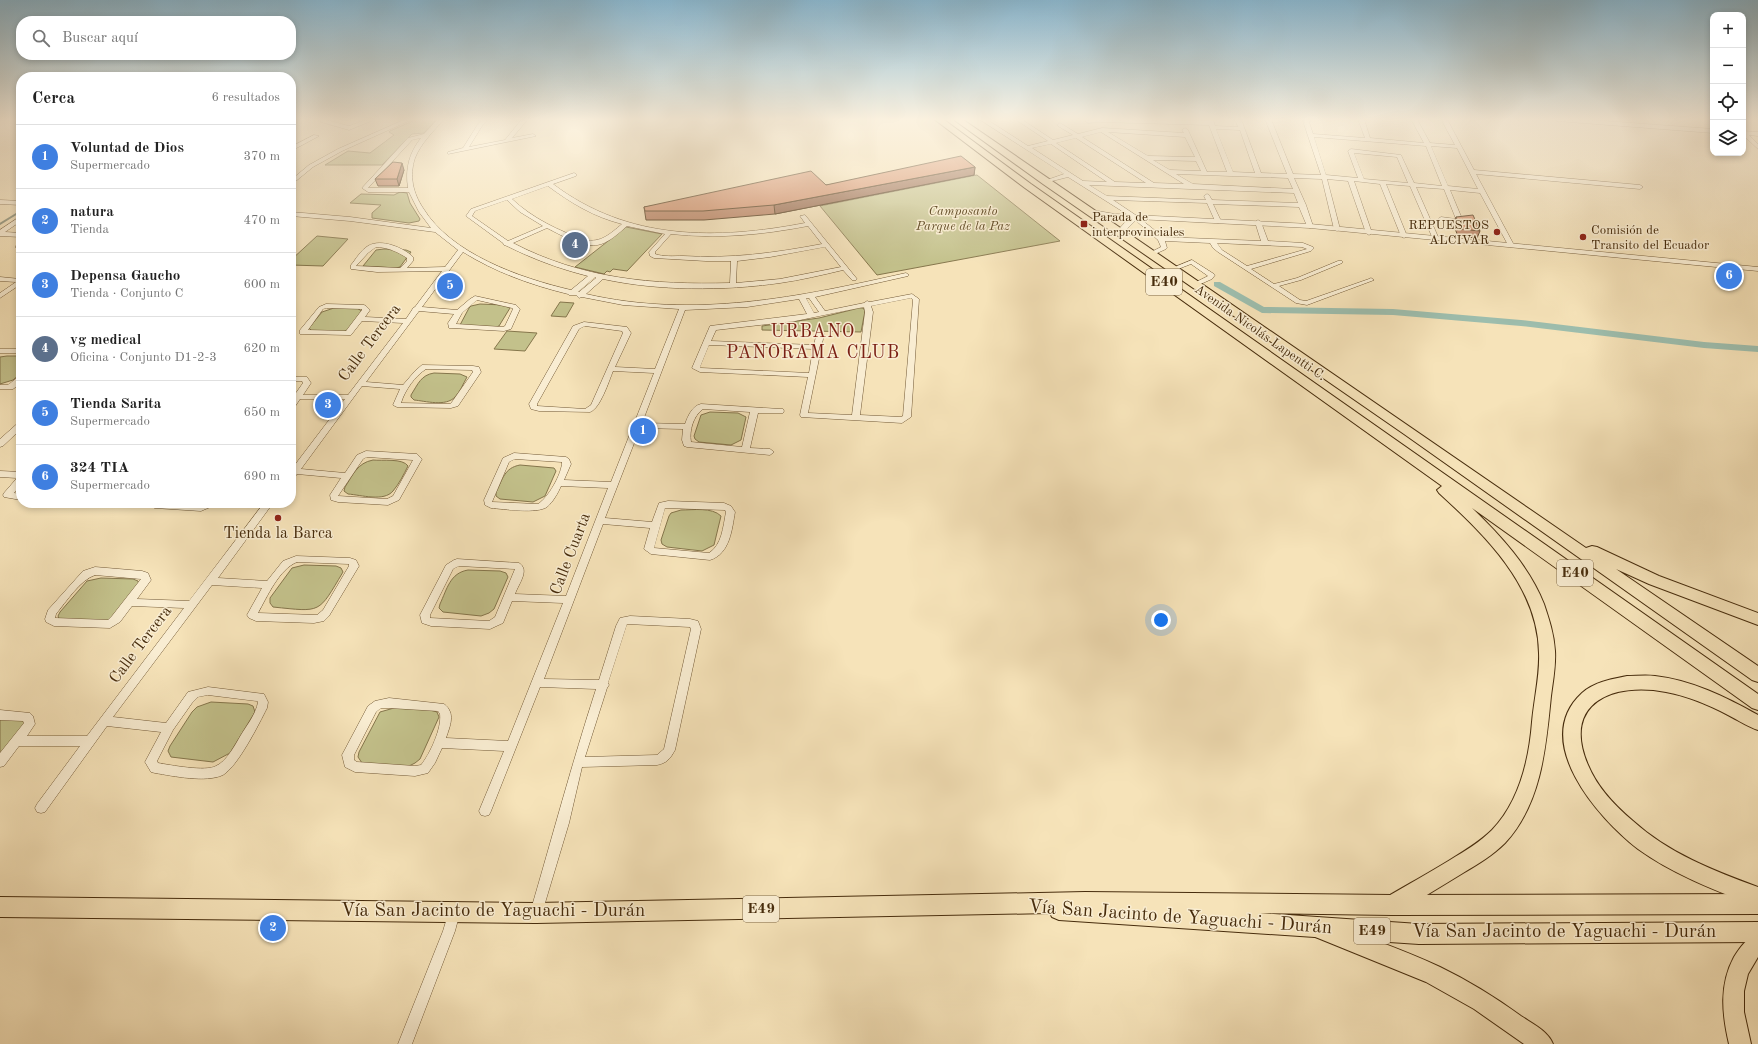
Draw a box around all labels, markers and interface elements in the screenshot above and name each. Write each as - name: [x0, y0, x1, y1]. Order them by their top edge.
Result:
- map controls: [1710, 12, 1746, 156]
- button: +: [1710, 12, 1746, 48]
- search box: [16, 16, 296, 60]
- icon: search: [30, 27, 52, 49]
- text: Buscar aquí: [62, 31, 138, 46]
- button: −: [1710, 48, 1746, 84]
- button: locate: [1710, 84, 1746, 120]
- text: Cerca: [32, 90, 75, 107]
- text: 6 resultados: [212, 91, 280, 104]
- button: layers: [1710, 120, 1746, 156]
- text: Voluntad de Dios: [70, 141, 184, 156]
- text: 1: [41, 150, 49, 163]
- text: 370 m: [243, 150, 280, 163]
- text: Supermercado: [70, 159, 150, 172]
- text: natura: [70, 205, 114, 220]
- park label: Camposanto Parque de la Paz: [915, 205, 1010, 233]
- place label: Parada de interprovinciales: [1092, 211, 1185, 239]
- text: 2: [41, 214, 49, 227]
- text: 470 m: [243, 214, 280, 227]
- marker: Parada de interprovinciales: [1079, 219, 1089, 229]
- place label: REPUESTOS ALCIVAR: [1409, 219, 1489, 247]
- text: Tienda: [70, 223, 109, 236]
- place label: Comisión de Transito del Ecuador: [1591, 224, 1710, 252]
- marker: REPUESTOS ALCIVAR: [1492, 227, 1502, 237]
- pin: 4: [562, 230, 588, 260]
- marker: Comisión de Transito del Ecuador: [1578, 232, 1588, 242]
- pin: 6: [1716, 261, 1742, 291]
- text: Depensa Gaucho: [70, 269, 180, 284]
- road number: E40: [1146, 269, 1182, 295]
- pin: 5: [437, 271, 463, 301]
- text: 3: [41, 278, 49, 291]
- text: 600 m: [243, 278, 280, 291]
- street label: Avenida Nicolás Lapentti C.: [1192, 283, 1328, 383]
- text: Tienda · Conjunto C: [70, 287, 184, 300]
- street label: Calle Tercera: [336, 301, 404, 385]
- district label: URBANO PANORAMA CLUB: [726, 323, 900, 362]
- text: vg medical: [70, 333, 141, 348]
- text: 4: [41, 342, 49, 355]
- text: 620 m: [243, 342, 280, 355]
- text: Oficina · Conjunto D1-2-3: [70, 351, 217, 364]
- pin: 3: [315, 390, 341, 420]
- text: Tienda Sarita: [70, 397, 161, 412]
- text: 5: [41, 406, 49, 419]
- text: 650 m: [243, 406, 280, 419]
- text: Supermercado: [70, 415, 150, 428]
- pin: 1: [630, 416, 656, 446]
- text: 324 TIA: [70, 461, 129, 476]
- text: 6: [41, 470, 49, 483]
- text: 690 m: [243, 470, 280, 483]
- text: Supermercado: [70, 479, 150, 492]
- street label: Calle Cuarta: [548, 511, 594, 597]
- marker: Tienda la Barca: [273, 513, 283, 523]
- place label: Tienda la Barca: [223, 526, 333, 542]
- road number: E40: [1557, 560, 1593, 586]
- street label: Calle Tercera: [107, 603, 175, 687]
- your location: [1151, 610, 1171, 630]
- road number: E49: [743, 896, 779, 922]
- street label: Vía San Jacinto de Yaguachi - Durán: [1027, 898, 1333, 938]
- street label: Vía San Jacinto de Yaguachi - Durán: [341, 902, 645, 921]
- pin: 2: [260, 913, 286, 943]
- road number: E49: [1354, 918, 1390, 944]
- street label: Vía San Jacinto de Yaguachi - Durán: [1412, 923, 1716, 942]

